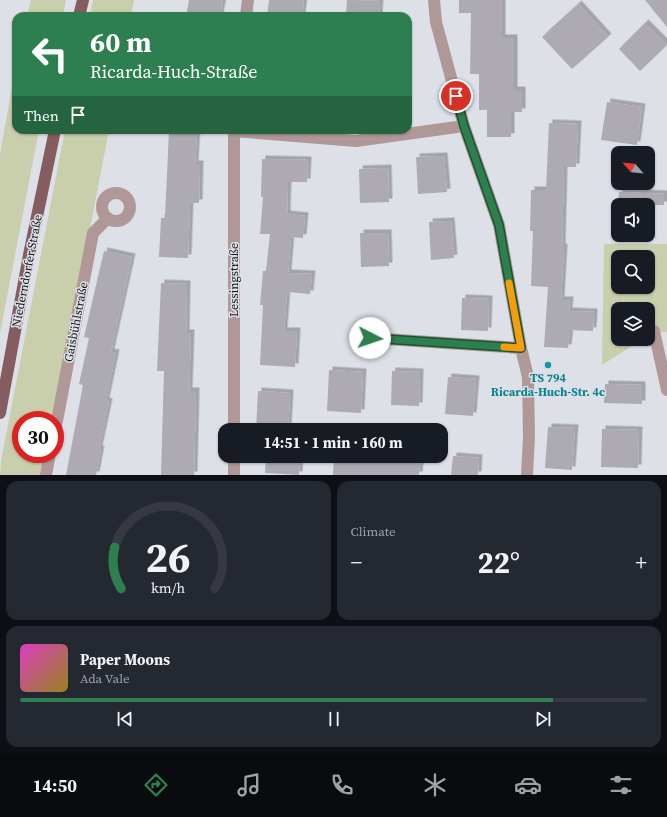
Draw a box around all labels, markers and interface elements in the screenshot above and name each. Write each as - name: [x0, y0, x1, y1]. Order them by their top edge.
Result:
- text: 60 m: [90, 23, 152, 61]
- icon: left: [24, 28, 76, 80]
- text: Ricarda-Huch-Straße: [90, 59, 257, 84]
- pin: [439, 79, 473, 113]
- icon: arrive: [445, 85, 467, 107]
- icon: arrive: [67, 104, 89, 126]
- text: Then: [24, 105, 59, 126]
- north arrow: [611, 146, 655, 190]
- map controls: [611, 146, 655, 346]
- button: sound: [611, 198, 655, 242]
- street label: Niederndorfer Straße: [8, 213, 46, 329]
- street label: Lessingstraße: [226, 243, 242, 317]
- button: search: [611, 250, 655, 294]
- street label: Gaisbühlstraße: [60, 281, 92, 363]
- button: layers: [611, 302, 655, 346]
- position arrow: [349, 317, 391, 359]
- marker: TS 794 Ricarda-Huch-Str. 4c: [543, 360, 553, 370]
- place label: TS 794 Ricarda-Huch-Str. 4c: [491, 370, 605, 400]
- speed limit sign: 30: [12, 411, 64, 463]
- text: 14:51 · 1 min · 160 m: [264, 432, 403, 453]
- text: Climate: [351, 523, 396, 540]
- text: 26: [146, 528, 191, 585]
- text: 22°: [478, 542, 520, 583]
- text: −: [351, 547, 362, 577]
- text: +: [635, 547, 647, 577]
- text: km/h: [151, 577, 186, 597]
- text: Paper Moons: [80, 649, 170, 670]
- text: Ada Vale: [80, 670, 130, 687]
- icon: previous: [114, 708, 136, 730]
- icon: pause: [323, 708, 345, 730]
- icon: next: [532, 708, 554, 730]
- icon: directions: [142, 771, 170, 799]
- icon: music: [235, 771, 263, 799]
- icon: phone: [328, 771, 356, 799]
- icon: climate: [421, 771, 449, 799]
- icon: car: [514, 771, 542, 799]
- icon: filters: [607, 771, 635, 799]
- text: 14:50: [32, 773, 77, 798]

